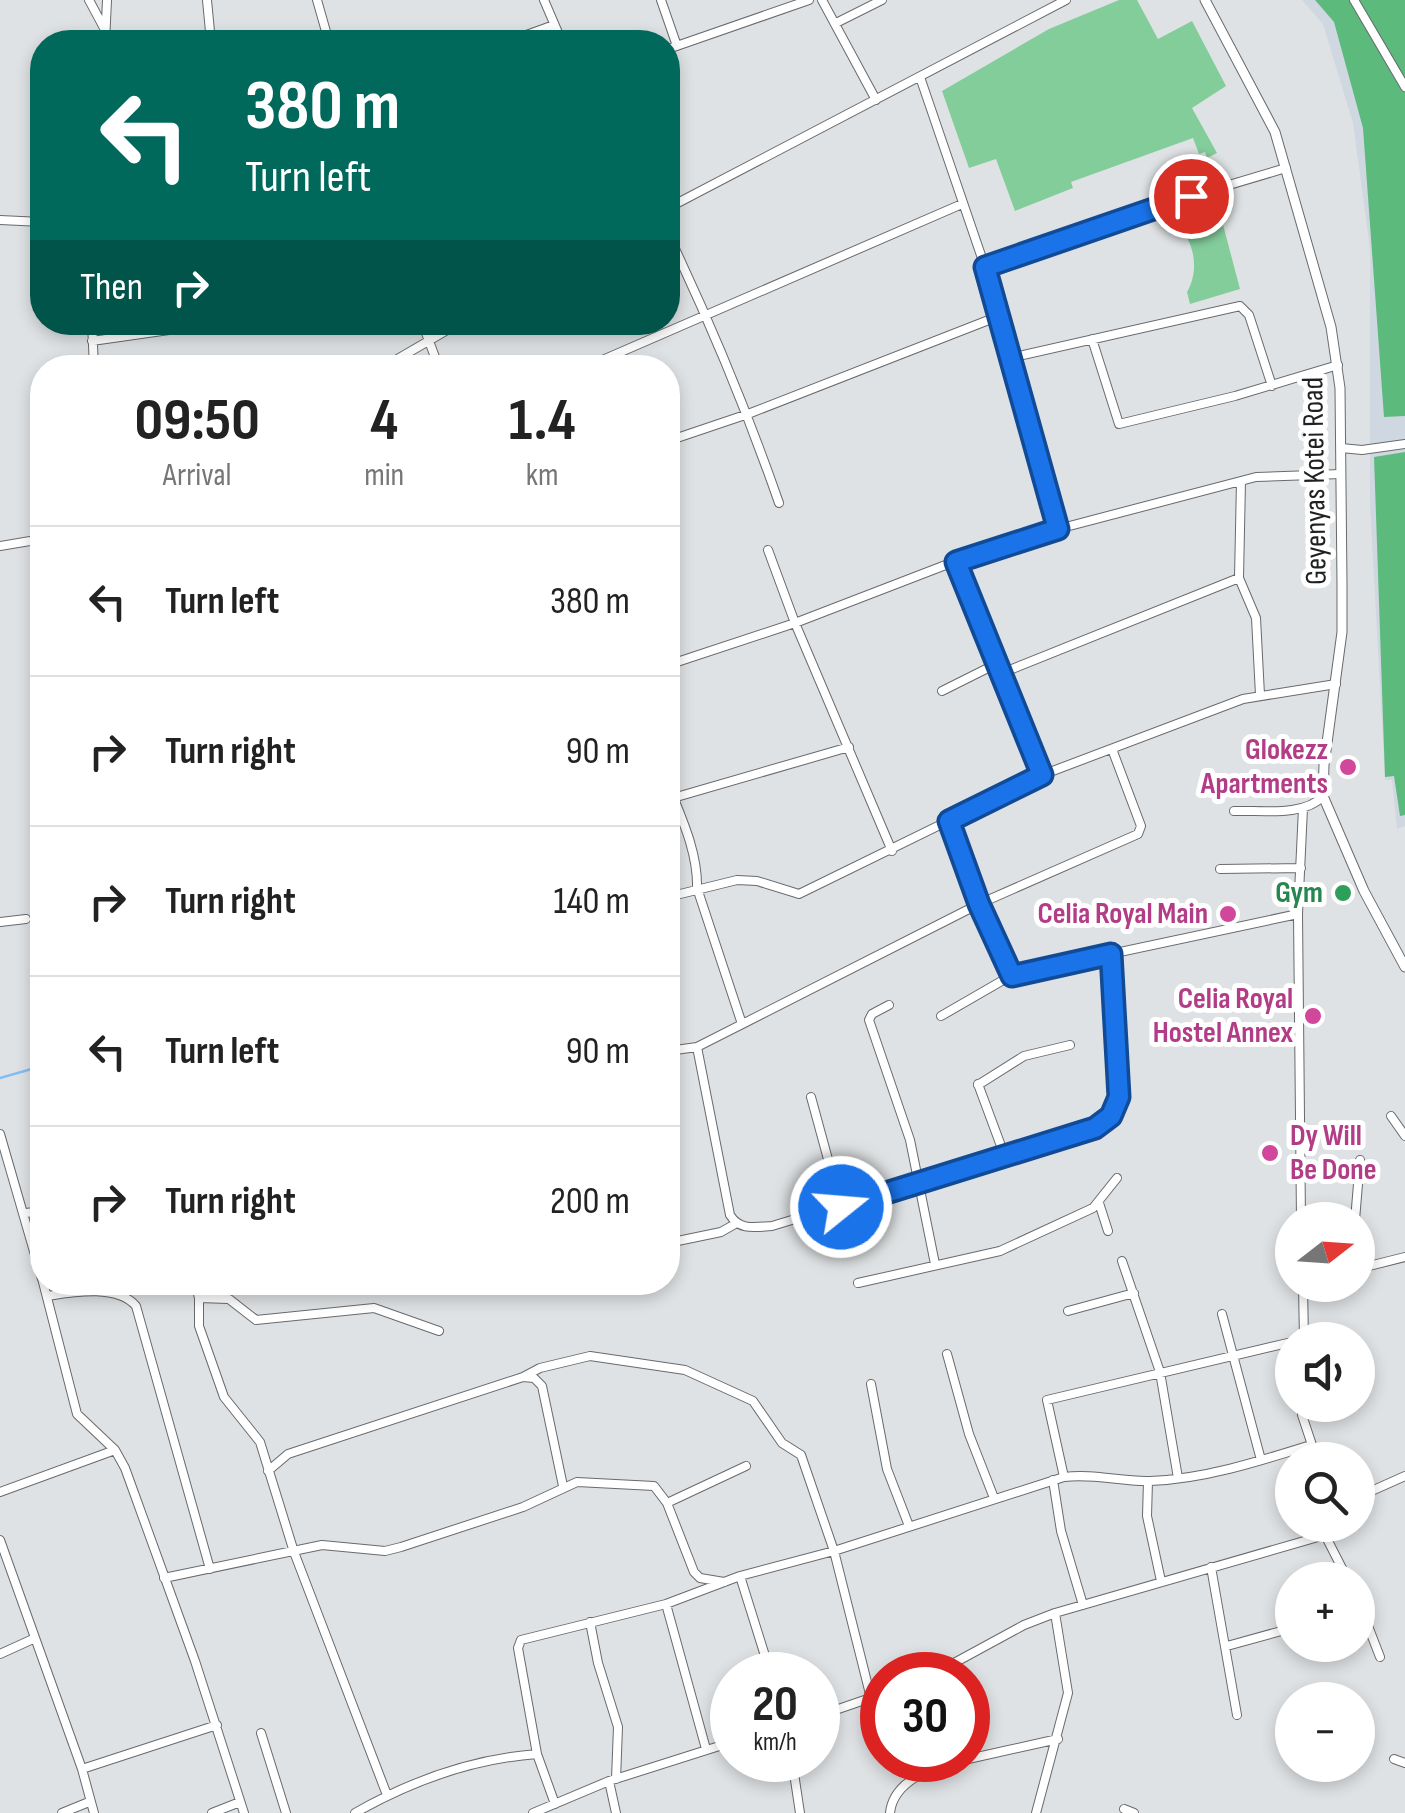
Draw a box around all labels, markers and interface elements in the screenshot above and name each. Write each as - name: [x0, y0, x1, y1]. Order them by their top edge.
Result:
- text: 380 m: [245, 65, 400, 149]
- icon: left: [80, 70, 210, 200]
- text: Turn left: [245, 150, 371, 205]
- pin: [1149, 154, 1234, 239]
- icon: arrive: [1164, 169, 1219, 224]
- icon: right: [163, 260, 218, 315]
- text: Then: [80, 265, 143, 310]
- street label: Geyenyas Kotei Road: [1295, 377, 1335, 585]
- text: 09:50: [134, 385, 260, 457]
- text: 4: [370, 385, 398, 457]
- text: 1.4: [509, 385, 576, 457]
- text: Arrival: [163, 456, 231, 495]
- text: min: [364, 456, 404, 495]
- text: km: [526, 456, 559, 495]
- icon: left: [80, 574, 135, 629]
- text: Turn left: [165, 579, 279, 624]
- text: 380 m: [550, 579, 630, 624]
- icon: right: [80, 724, 135, 779]
- text: Turn right: [165, 729, 296, 774]
- text: 90 m: [566, 729, 630, 774]
- place label: Glokezz Apartments: [1200, 732, 1328, 802]
- marker: Glokezz Apartments: [1337, 756, 1359, 778]
- icon: right: [80, 874, 135, 929]
- place label: Gym: [1275, 875, 1323, 911]
- text: Turn right: [165, 879, 296, 924]
- text: 140 m: [553, 879, 630, 924]
- marker: Gym: [1332, 882, 1354, 904]
- place label: Celia Royal Main: [1037, 896, 1208, 932]
- marker: Celia Royal Main: [1217, 903, 1239, 925]
- place label: Celia Royal Hostel Annex: [1153, 981, 1293, 1051]
- marker: Celia Royal Hostel Annex: [1302, 1005, 1324, 1027]
- icon: left: [80, 1024, 135, 1079]
- text: Turn left: [165, 1029, 279, 1074]
- text: 90 m: [566, 1029, 630, 1074]
- place label: Dy Will Be Done: [1290, 1118, 1377, 1188]
- marker: Dy Will Be Done: [1259, 1142, 1281, 1164]
- position arrow: [789, 1155, 893, 1259]
- icon: right: [80, 1174, 135, 1229]
- text: Turn right: [165, 1179, 296, 1224]
- text: 200 m: [550, 1179, 630, 1224]
- north arrow: [1275, 1202, 1375, 1302]
- map controls: [1275, 1202, 1375, 1782]
- button: sound: [1275, 1322, 1375, 1422]
- button: search: [1275, 1442, 1375, 1542]
- button: +: [1275, 1562, 1375, 1662]
- speed limit sign: 30: [860, 1652, 990, 1782]
- text: 20: [752, 1675, 798, 1735]
- button: −: [1275, 1682, 1375, 1782]
- text: km/h: [753, 1727, 797, 1758]

